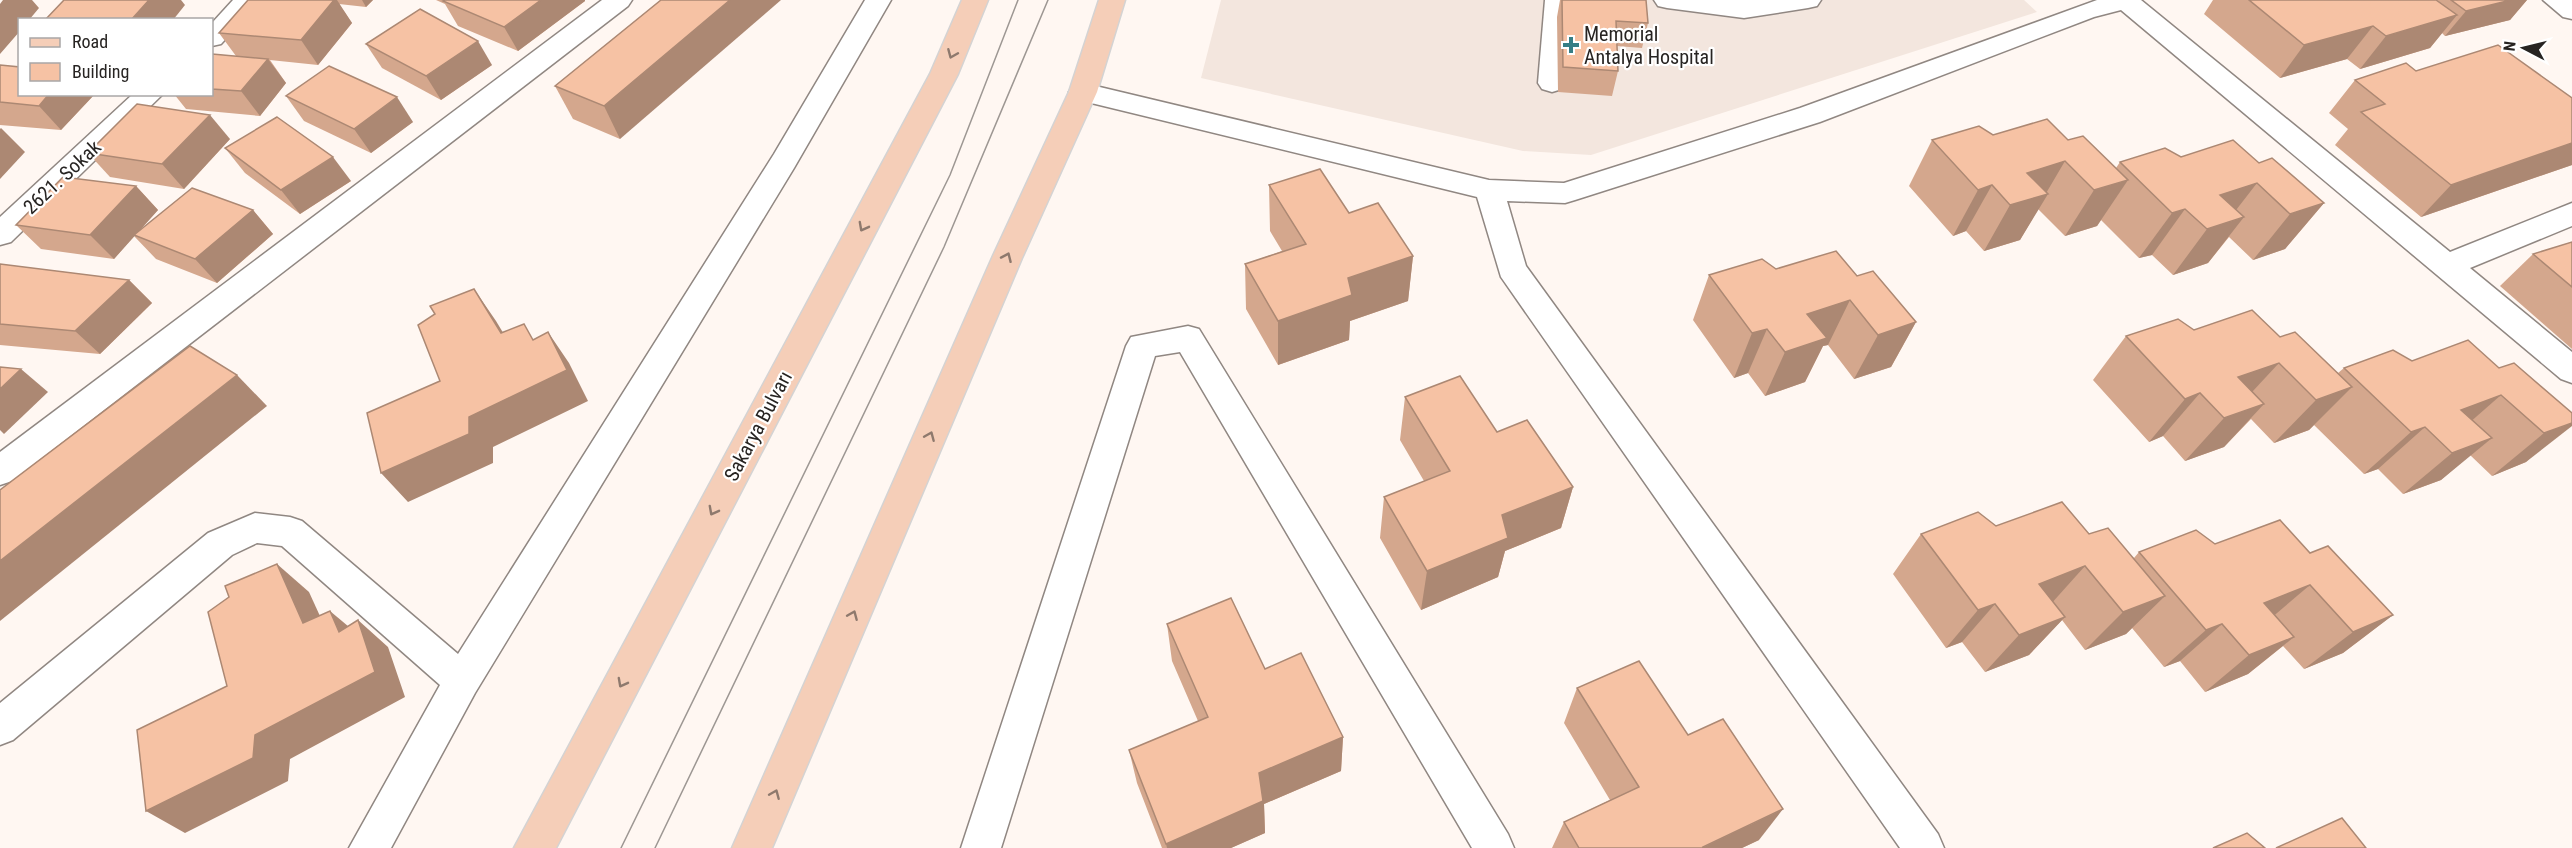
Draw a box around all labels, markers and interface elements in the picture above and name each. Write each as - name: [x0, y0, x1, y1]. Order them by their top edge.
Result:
- legend: [18, 18, 213, 96]
- north arrow: [2494, 18, 2554, 78]
- place label: Memorial Antalya Hospital: [1584, 22, 1714, 69]
- text: Road: [72, 31, 108, 52]
- marker: Memorial Antalya Hospital: [1562, 36, 1580, 54]
- text: N: [2500, 40, 2520, 52]
- one-way arrow: [948, 48, 960, 59]
- text: Building: [72, 61, 129, 82]
- street label: 2621. Sokak: [18, 135, 106, 219]
- one-way arrow: [859, 221, 870, 231]
- one-way arrow: [1000, 253, 1012, 264]
- street label: Sakarya Bulvarı: [719, 367, 797, 485]
- one-way arrow: [923, 432, 935, 443]
- one-way arrow: [709, 505, 720, 515]
- one-way arrow: [846, 611, 858, 622]
- one-way arrow: [617, 677, 629, 688]
- one-way arrow: [768, 790, 780, 801]

